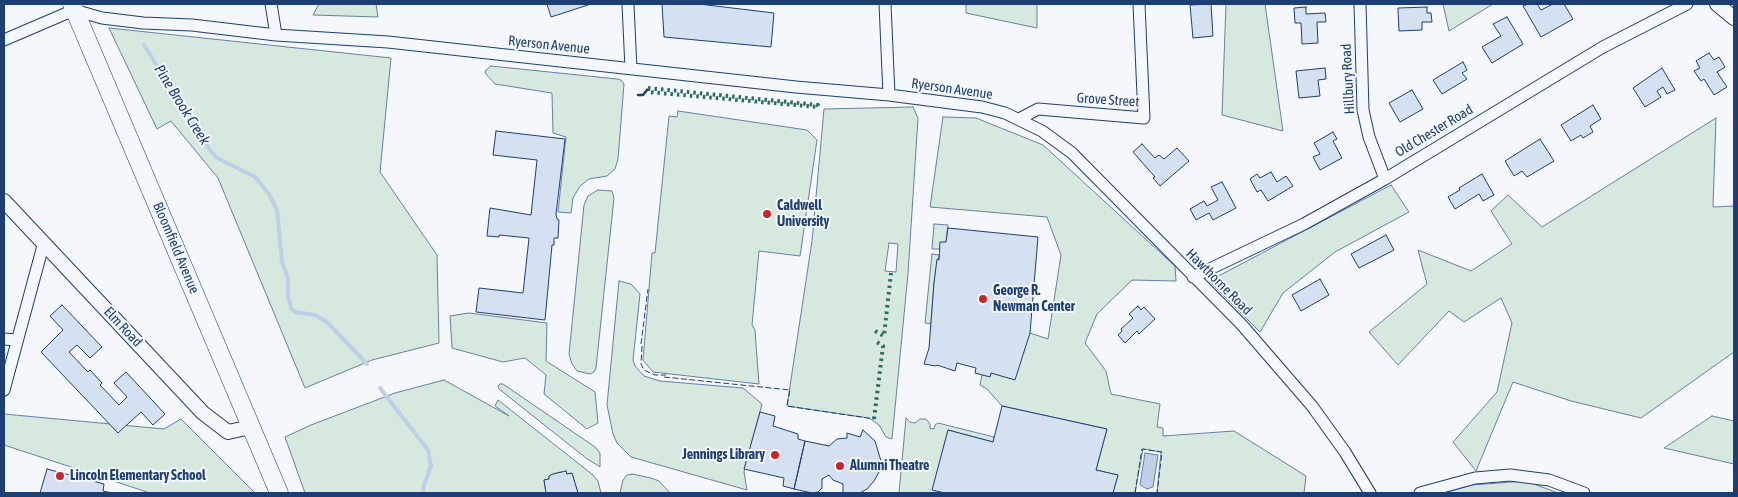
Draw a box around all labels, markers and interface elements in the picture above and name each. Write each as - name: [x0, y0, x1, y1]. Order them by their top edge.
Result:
- street label: Ryerson Avenue: [507, 32, 591, 58]
- street label: Hillbury Road: [1338, 43, 1358, 115]
- water label: Pine Brook Creek: [150, 62, 214, 148]
- street label: Ryerson Avenue: [910, 75, 994, 103]
- street label: Grove Street: [1076, 89, 1140, 111]
- street label: Old Chester Road: [1392, 101, 1476, 161]
- place label: Caldwell University: [777, 198, 829, 230]
- street label: Bloomfield Avenue: [149, 200, 203, 296]
- marker: Caldwell University: [761, 208, 773, 220]
- street label: Hawthorne Road: [1183, 246, 1255, 318]
- place label: George R. Newman Center: [993, 283, 1075, 316]
- marker: George R. Newman Center: [977, 293, 989, 305]
- street label: Elm Road: [100, 304, 146, 350]
- place label: Jennings Library: [682, 447, 765, 463]
- marker: Jennings Library: [769, 449, 781, 461]
- place label: Alumni Theatre: [850, 458, 929, 474]
- marker: Alumni Theatre: [834, 460, 846, 472]
- place label: Lincoln Elementary School: [70, 468, 206, 484]
- marker: Lincoln Elementary School: [54, 470, 66, 482]

